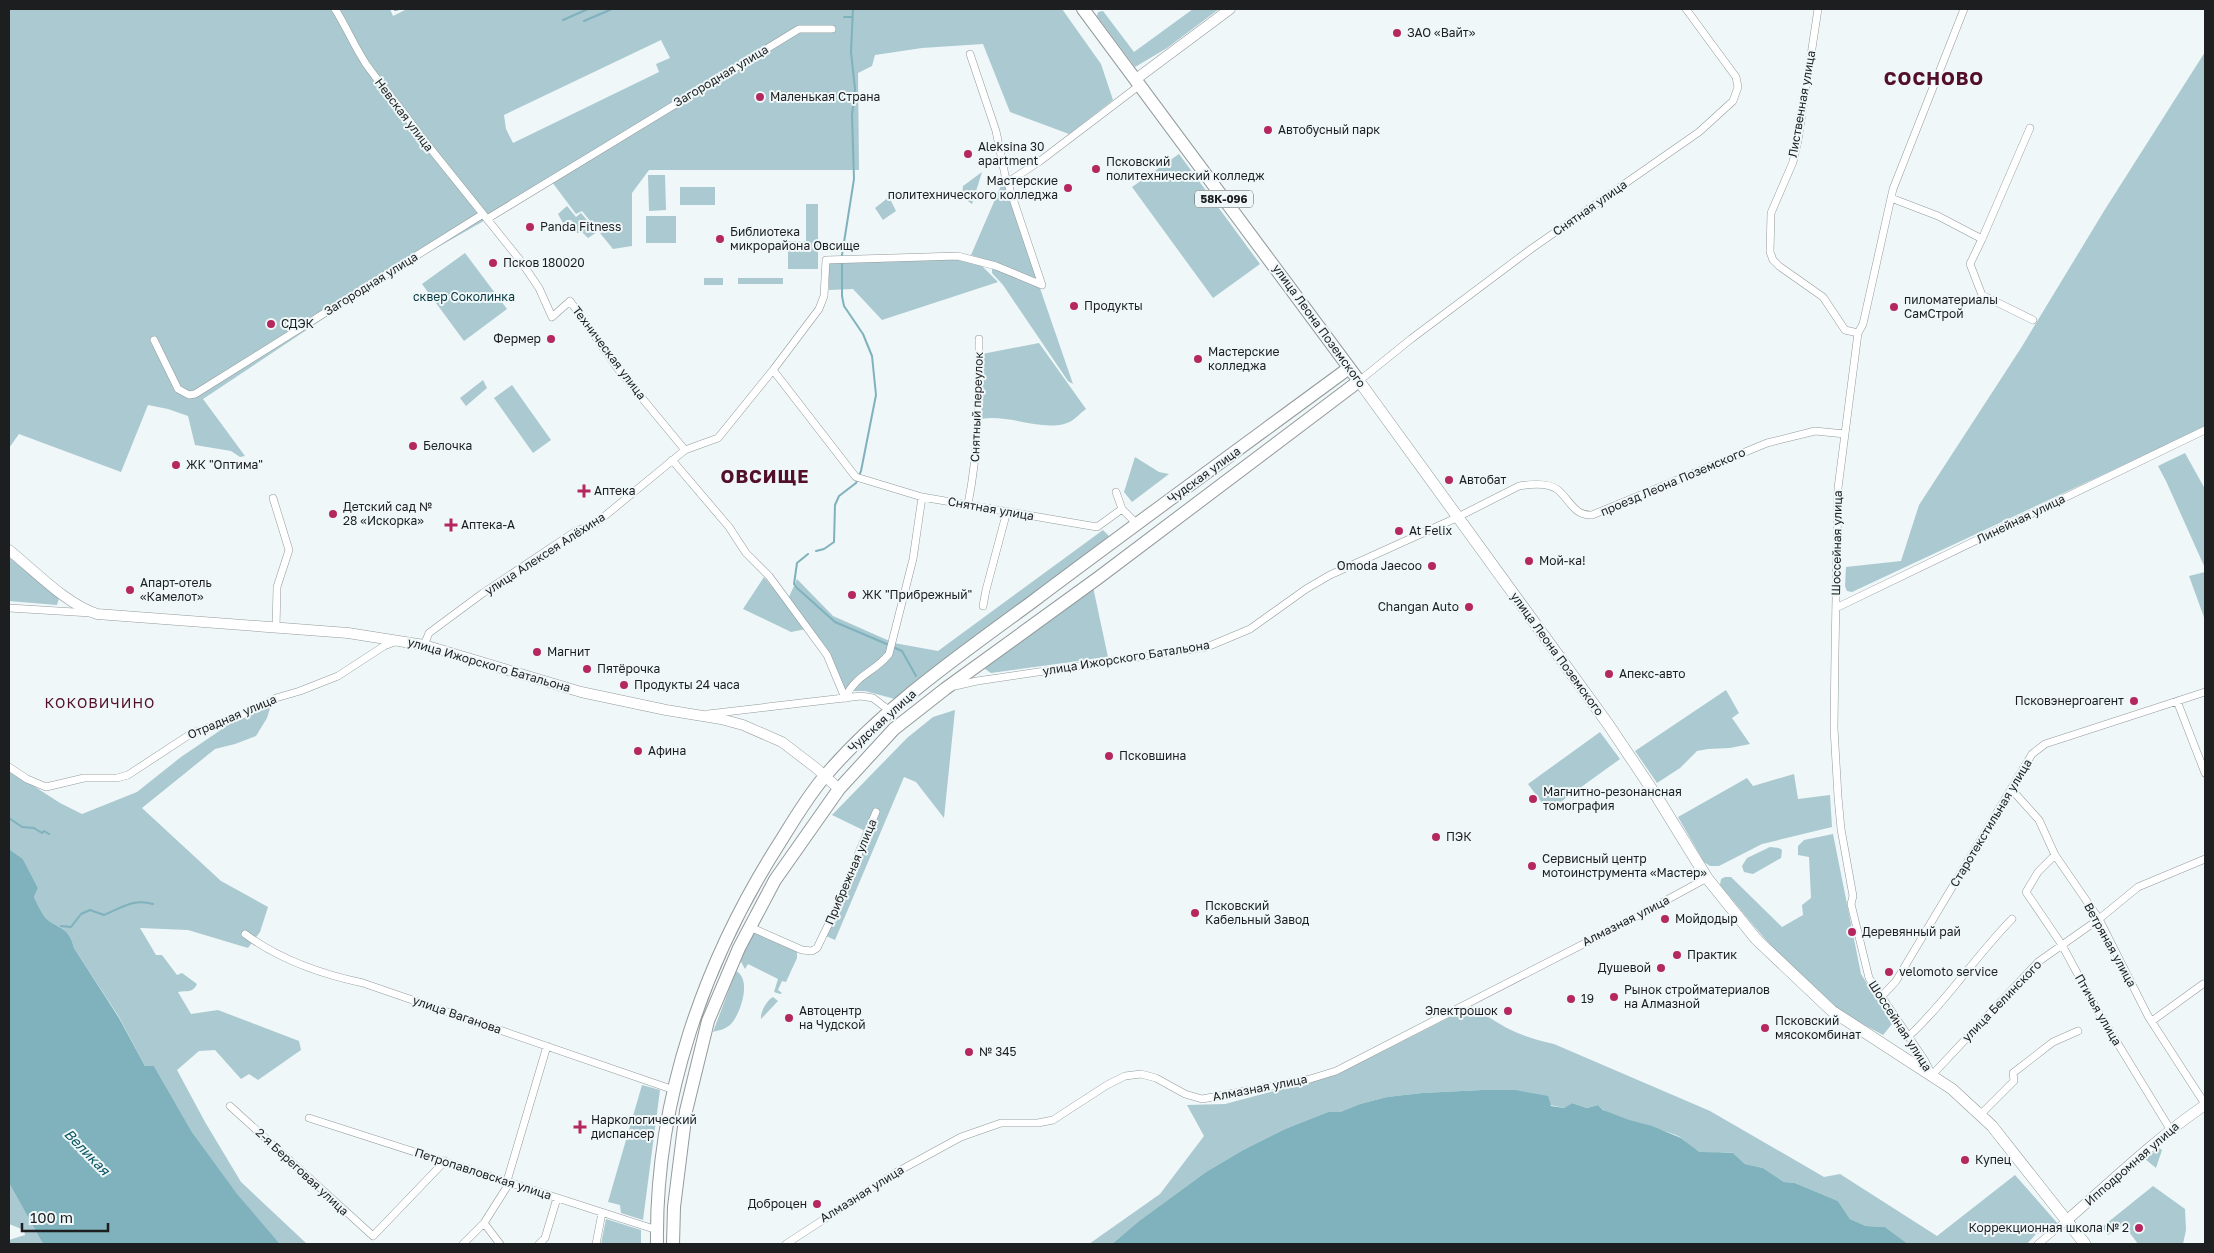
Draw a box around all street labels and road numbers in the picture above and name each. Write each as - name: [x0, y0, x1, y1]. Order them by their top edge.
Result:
- street label: Загородная улица: [671, 41, 771, 110]
- street label: Лиственная улица: [1785, 49, 1818, 159]
- street label: Невская улица: [372, 75, 437, 154]
- street label: Снятная улица: [1550, 176, 1630, 239]
- road number: 58К-096: [1195, 190, 1253, 208]
- street label: Загородная улица: [321, 249, 420, 319]
- street label: улица Леона Поземского: [1270, 261, 1369, 390]
- street label: Техническая улица: [569, 303, 649, 402]
- street label: Снятный переулок: [967, 351, 986, 462]
- street label: Чудская улица: [1164, 443, 1243, 506]
- street label: проезд Леона Поземского: [1598, 444, 1748, 519]
- street label: Шоссейная улица: [1828, 490, 1845, 596]
- street label: Линейная улица: [1974, 491, 2067, 546]
- street label: Снятная улица: [947, 494, 1035, 523]
- street label: улица Алексея Алёхина: [482, 509, 608, 598]
- street label: улица Леона Поземского: [1508, 589, 1607, 718]
- street label: улица Ижорского Батальона: [406, 634, 572, 695]
- street label: улица Ижорского Батальона: [1041, 637, 1211, 678]
- street label: Чудская улица: [844, 686, 919, 755]
- street label: Отрадная улица: [185, 691, 279, 742]
- street label: Старотекстильная улица: [1946, 756, 2035, 889]
- street label: Прибрежная улица: [821, 817, 880, 927]
- street label: Алмазная улица: [1580, 892, 1672, 949]
- street label: Ветряная улица: [2081, 900, 2140, 990]
- street label: улица Белинского: [1959, 957, 2044, 1045]
- street label: Птичья улица: [2072, 971, 2125, 1048]
- street label: Шоссейная улица: [1865, 977, 1935, 1074]
- street label: улица Ваганова: [411, 992, 504, 1037]
- street label: Алмазная улица: [1211, 1071, 1309, 1104]
- street label: Ипподромная улица: [2081, 1119, 2182, 1209]
- street label: 2-я Береговая улица: [253, 1125, 352, 1219]
- street label: Петропавловская улица: [413, 1144, 554, 1203]
- street label: Алмазная улица: [817, 1162, 906, 1225]

